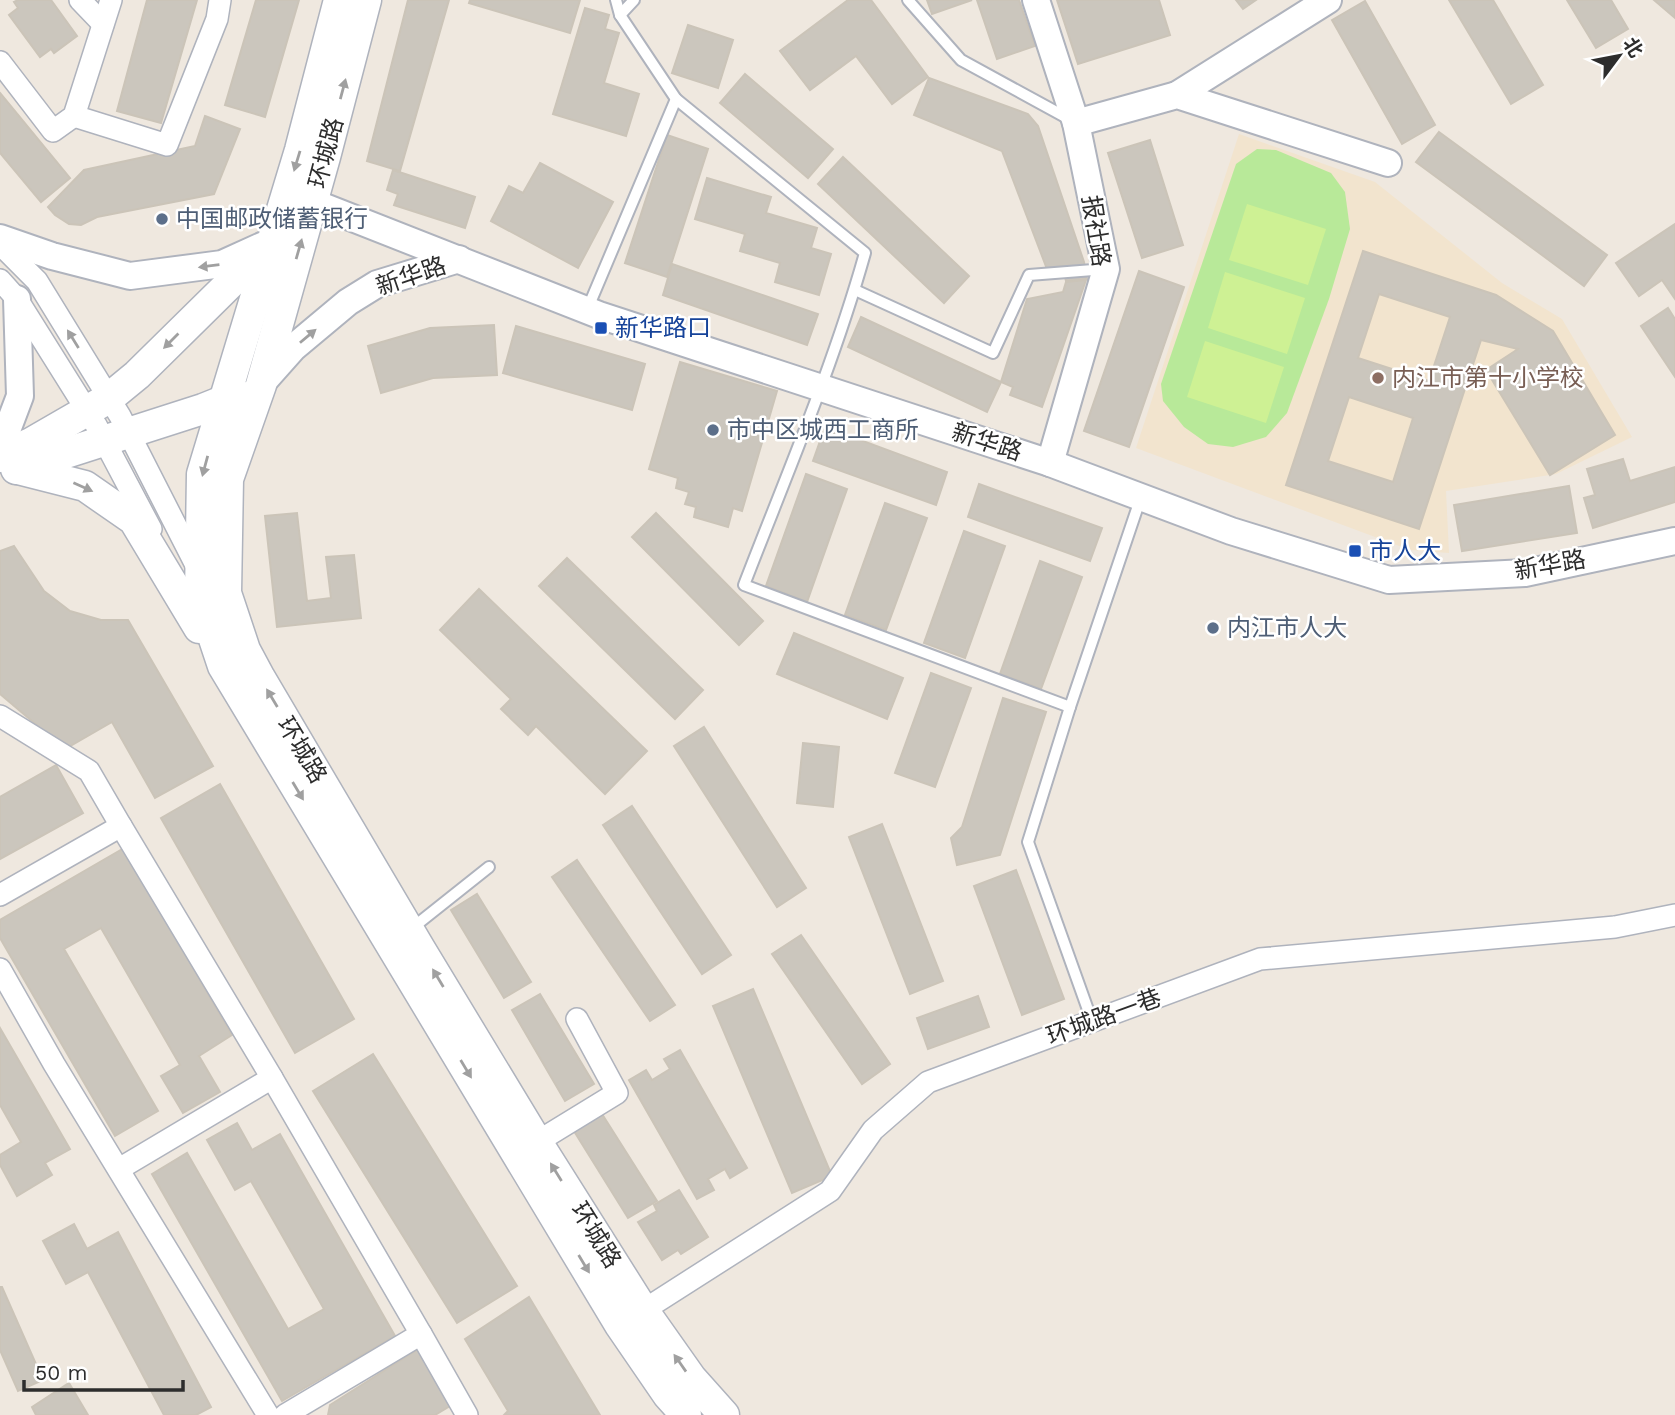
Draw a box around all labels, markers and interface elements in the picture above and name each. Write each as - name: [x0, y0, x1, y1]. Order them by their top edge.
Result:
- north arrow: [1584, 21, 1654, 91]
- text: 北: [1618, 33, 1648, 61]
- one-way arrow: [338, 77, 349, 99]
- street label: 环城路: [303, 115, 349, 191]
- one-way arrow: [292, 151, 302, 172]
- street label: 报社路: [1077, 193, 1115, 269]
- place label: 中国邮政储蓄银行: [176, 205, 368, 233]
- marker: 中国邮政储蓄银行: [154, 211, 170, 227]
- one-way arrow: [295, 238, 305, 259]
- street label: 新华路: [372, 251, 450, 301]
- one-way arrow: [198, 260, 220, 271]
- place label: 新华路口: [615, 314, 711, 342]
- marker: 新华路口: [593, 320, 609, 336]
- one-way arrow: [299, 329, 316, 344]
- one-way arrow: [67, 330, 79, 349]
- one-way arrow: [163, 332, 180, 349]
- place label: 内江市第十小学校: [1392, 364, 1584, 392]
- marker: 内江市第十小学校: [1370, 370, 1386, 386]
- place label: 市中区城西工商所: [727, 416, 919, 444]
- street label: 新华路: [948, 418, 1026, 466]
- marker: 市中区城西工商所: [705, 422, 721, 438]
- one-way arrow: [199, 455, 210, 477]
- one-way arrow: [73, 481, 93, 493]
- place label: 市人大: [1369, 537, 1441, 565]
- marker: 市人大: [1347, 543, 1363, 559]
- street label: 新华路: [1512, 545, 1588, 585]
- place label: 内江市人大: [1227, 614, 1347, 642]
- marker: 内江市人大: [1205, 620, 1221, 636]
- one-way arrow: [265, 688, 278, 707]
- street label: 环城路: [271, 712, 333, 788]
- one-way arrow: [292, 781, 304, 800]
- one-way arrow: [431, 968, 444, 987]
- street label: 环城路一巷: [1043, 983, 1165, 1051]
- one-way arrow: [460, 1060, 472, 1079]
- one-way arrow: [550, 1162, 563, 1182]
- street label: 环城路: [565, 1197, 627, 1273]
- one-way arrow: [577, 1255, 590, 1274]
- scale bar: [24, 1348, 184, 1392]
- one-way arrow: [673, 1354, 687, 1372]
- text: 50 m: [35, 1360, 87, 1385]

